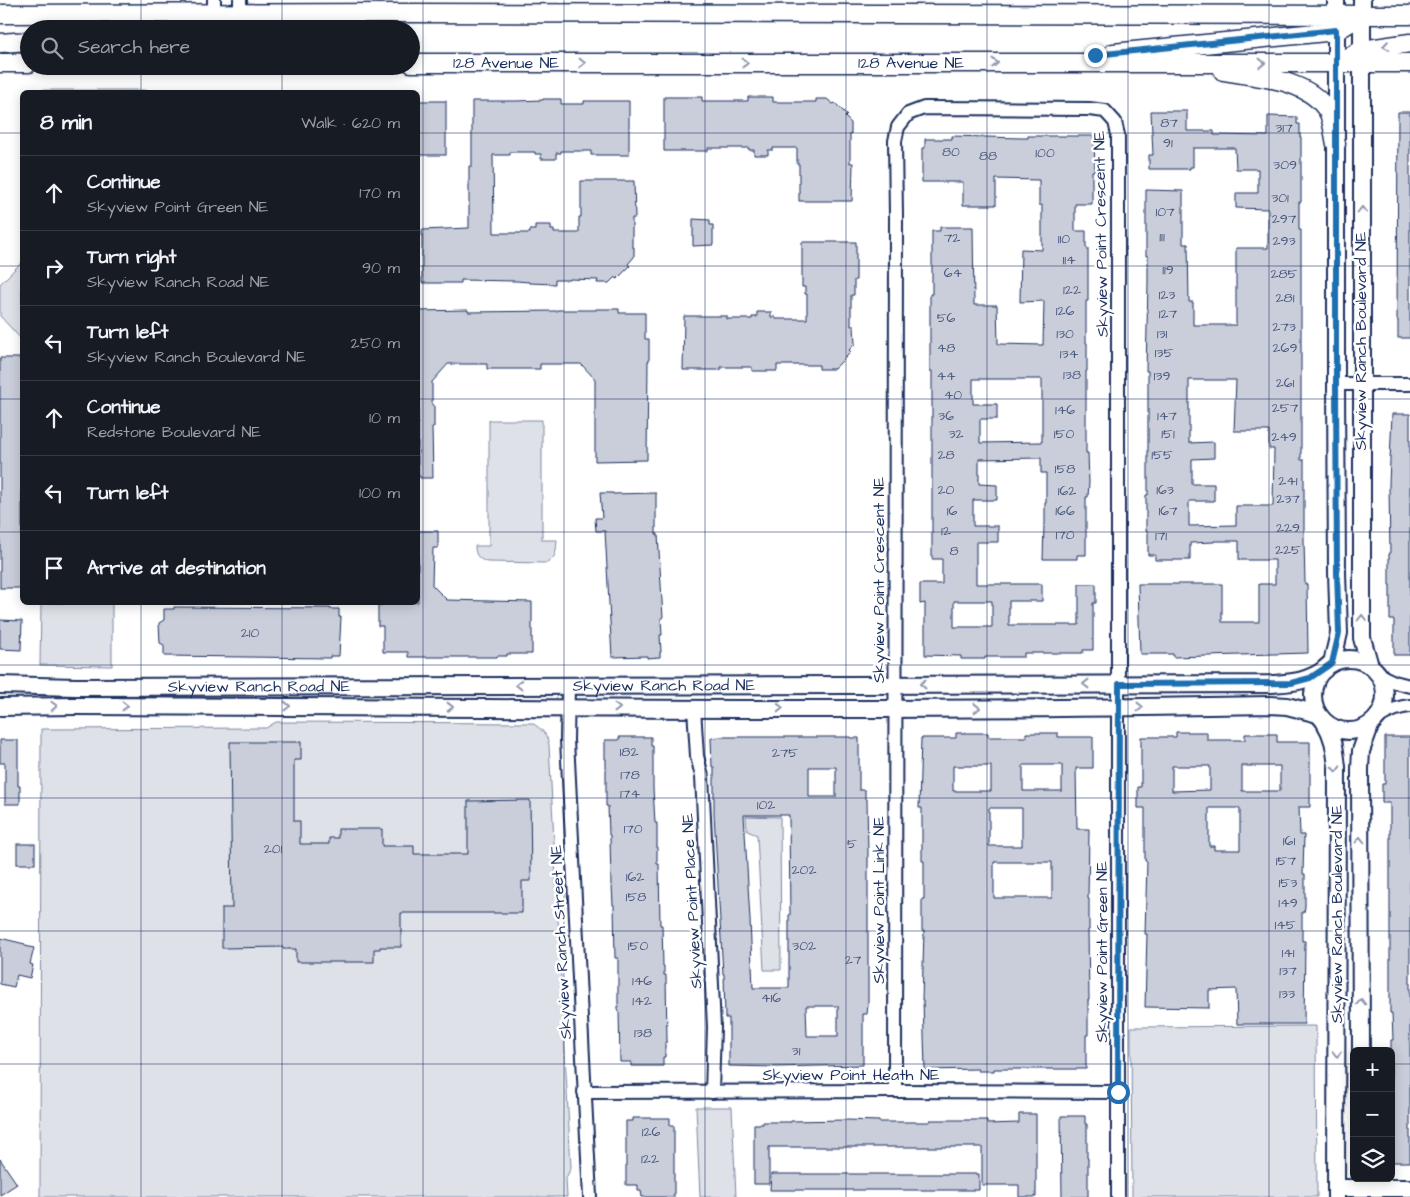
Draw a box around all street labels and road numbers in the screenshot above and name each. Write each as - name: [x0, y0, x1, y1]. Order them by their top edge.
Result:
- street label: 128 Avenue NE: [453, 52, 559, 74]
- street label: 128 Avenue NE: [858, 52, 964, 74]
- street label: Skyview Point Crescent NE: [1088, 130, 1115, 337]
- street label: Skyview Ranch Boulevard NE: [1350, 231, 1373, 450]
- street label: Skyview Point Crescent NE: [868, 476, 891, 683]
- street label: Skyview Ranch Road NE: [573, 674, 756, 698]
- street label: Skyview Ranch Road NE: [168, 675, 351, 699]
- street label: Skyview Ranch Boulevard NE: [1326, 804, 1349, 1023]
- street label: Skyview Point Place NE: [676, 812, 709, 989]
- street label: Skyview Point Link NE: [868, 816, 891, 984]
- street label: Skyview Ranch Street NE: [545, 844, 578, 1040]
- street label: Skyview Point Green NE: [1091, 861, 1114, 1043]
- street label: Skyview Point Heath NE: [763, 1064, 940, 1087]

